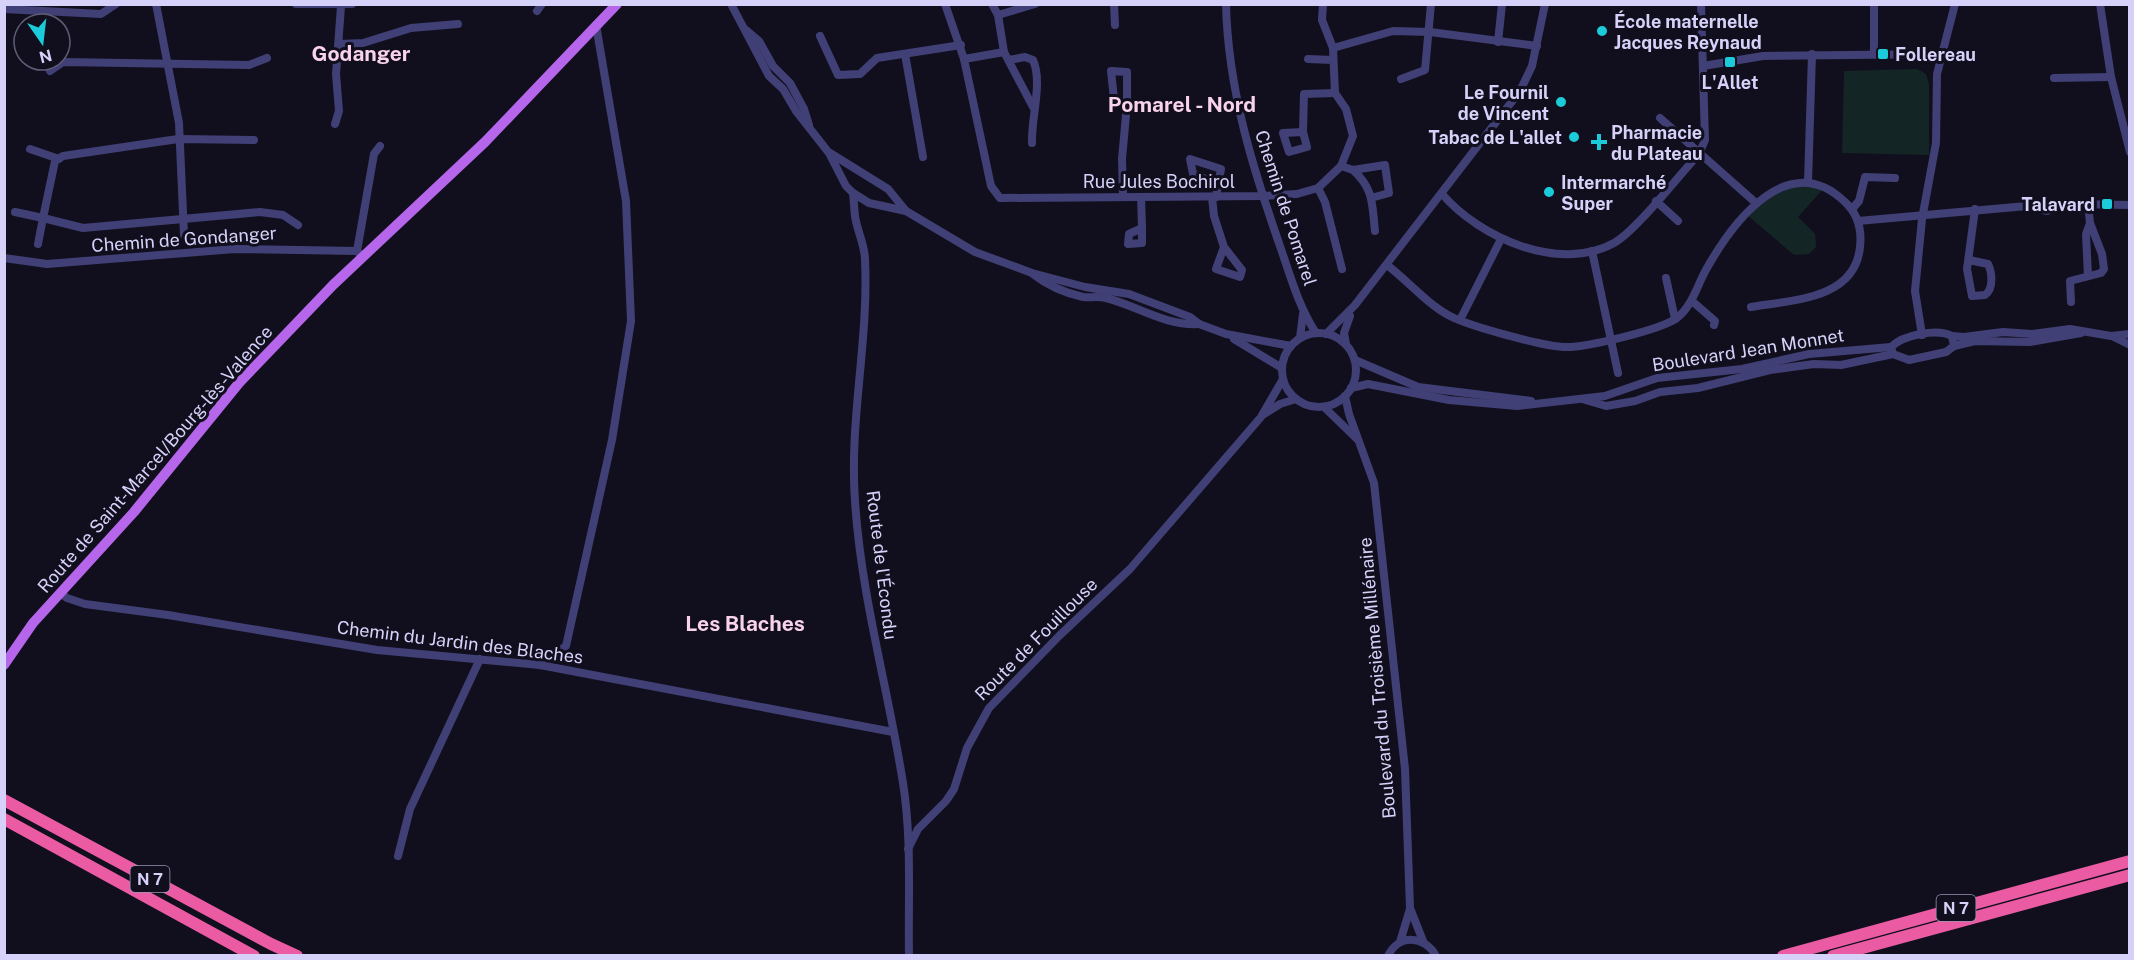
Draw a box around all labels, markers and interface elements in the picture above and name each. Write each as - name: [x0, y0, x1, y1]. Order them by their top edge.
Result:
- place label: École maternelle Jacques Reynaud: [1614, 10, 1762, 53]
- north arrow: [12, 12, 72, 72]
- marker: École maternelle Jacques Reynaud: [1595, 24, 1609, 38]
- district label: Godanger: [312, 41, 411, 66]
- place label: Follereau: [1895, 44, 1976, 65]
- text: N: [37, 45, 54, 67]
- marker: Follereau: [1876, 47, 1890, 61]
- marker: L'Allet: [1723, 55, 1737, 69]
- place label: L'Allet: [1702, 72, 1758, 93]
- place label: Le Fournil de Vincent: [1458, 82, 1549, 124]
- district label: Pomarel - Nord: [1108, 92, 1256, 117]
- marker: Le Fournil de Vincent: [1554, 95, 1568, 109]
- place label: Pharmacie du Plateau: [1611, 122, 1703, 164]
- place label: Tabac de L'allet: [1428, 127, 1562, 148]
- street label: Chemin de Pomarel: [1251, 128, 1321, 288]
- marker: Tabac de L'allet: [1567, 130, 1581, 144]
- marker: Pharmacie du Plateau: [1592, 135, 1606, 149]
- street label: Rue Jules Bochirol: [1083, 171, 1235, 192]
- place label: Intermarché Super: [1561, 172, 1666, 214]
- marker: Intermarché Super: [1542, 185, 1556, 199]
- place label: Talavard: [2022, 194, 2095, 215]
- marker: Talavard: [2100, 197, 2114, 211]
- street label: Chemin de Gondanger: [91, 222, 277, 256]
- street label: Route de Saint-Marcel/Bourg-lès-Valence: [33, 321, 277, 597]
- street label: Boulevard Jean Monnet: [1651, 324, 1845, 376]
- street label: Route de l'Écondu: [862, 489, 903, 641]
- street label: Boulevard du Troisième Millénaire: [1354, 536, 1400, 820]
- street label: Route de Fouillouse: [970, 573, 1102, 705]
- district label: Les Blaches: [685, 611, 805, 636]
- street label: Chemin du Jardin des Blaches: [336, 616, 584, 668]
- road number: N 7: [130, 866, 170, 892]
- road number: N 7: [1936, 895, 1976, 921]

